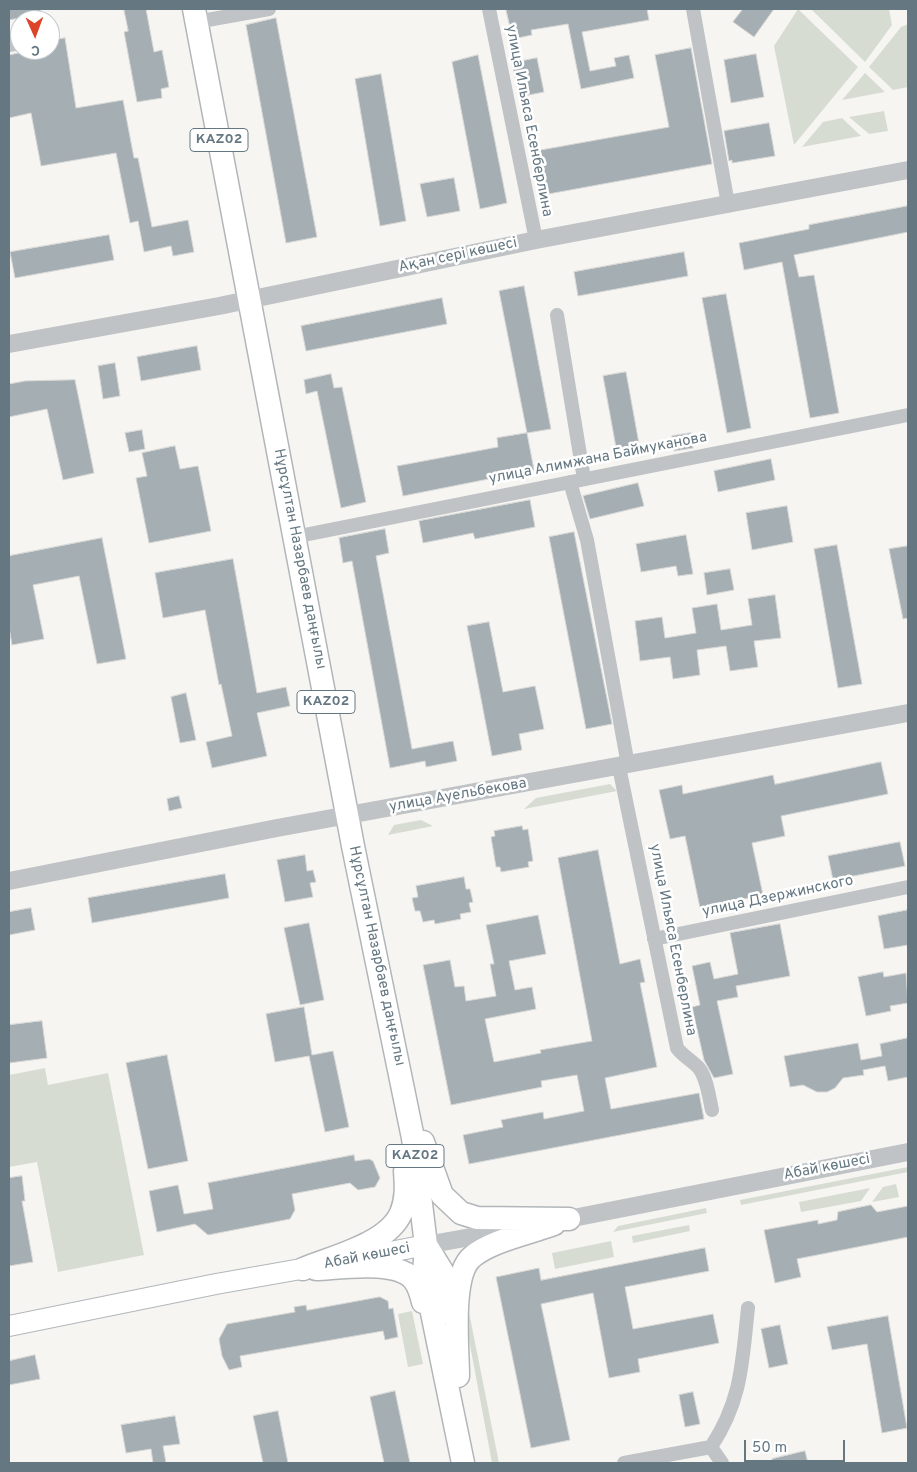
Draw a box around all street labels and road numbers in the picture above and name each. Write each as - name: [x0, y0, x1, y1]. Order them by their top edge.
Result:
- street label: улица Ильяса Есенберлина: [501, 24, 555, 218]
- road number: KАZ02: [190, 128, 248, 152]
- street label: Ақан сері көшесі: [397, 235, 519, 277]
- street label: улица Алимжана Баймуканова: [487, 429, 709, 489]
- street label: Нұрсұлтан Назарбаев даңғылы: [269, 447, 329, 671]
- road number: KАZ02: [297, 690, 355, 714]
- street label: улица Ауельбекова: [388, 775, 528, 817]
- street label: улица Ильяса Есенберлина: [645, 843, 699, 1037]
- street label: Нұрсұлтан Назарбаев даңғылы: [344, 844, 408, 1068]
- street label: улица Дзержинского: [701, 872, 855, 922]
- road number: KАZ02: [386, 1144, 444, 1168]
- street label: Абай көшесі: [782, 1151, 872, 1185]
- street label: Абай көшесі: [322, 1240, 412, 1274]

